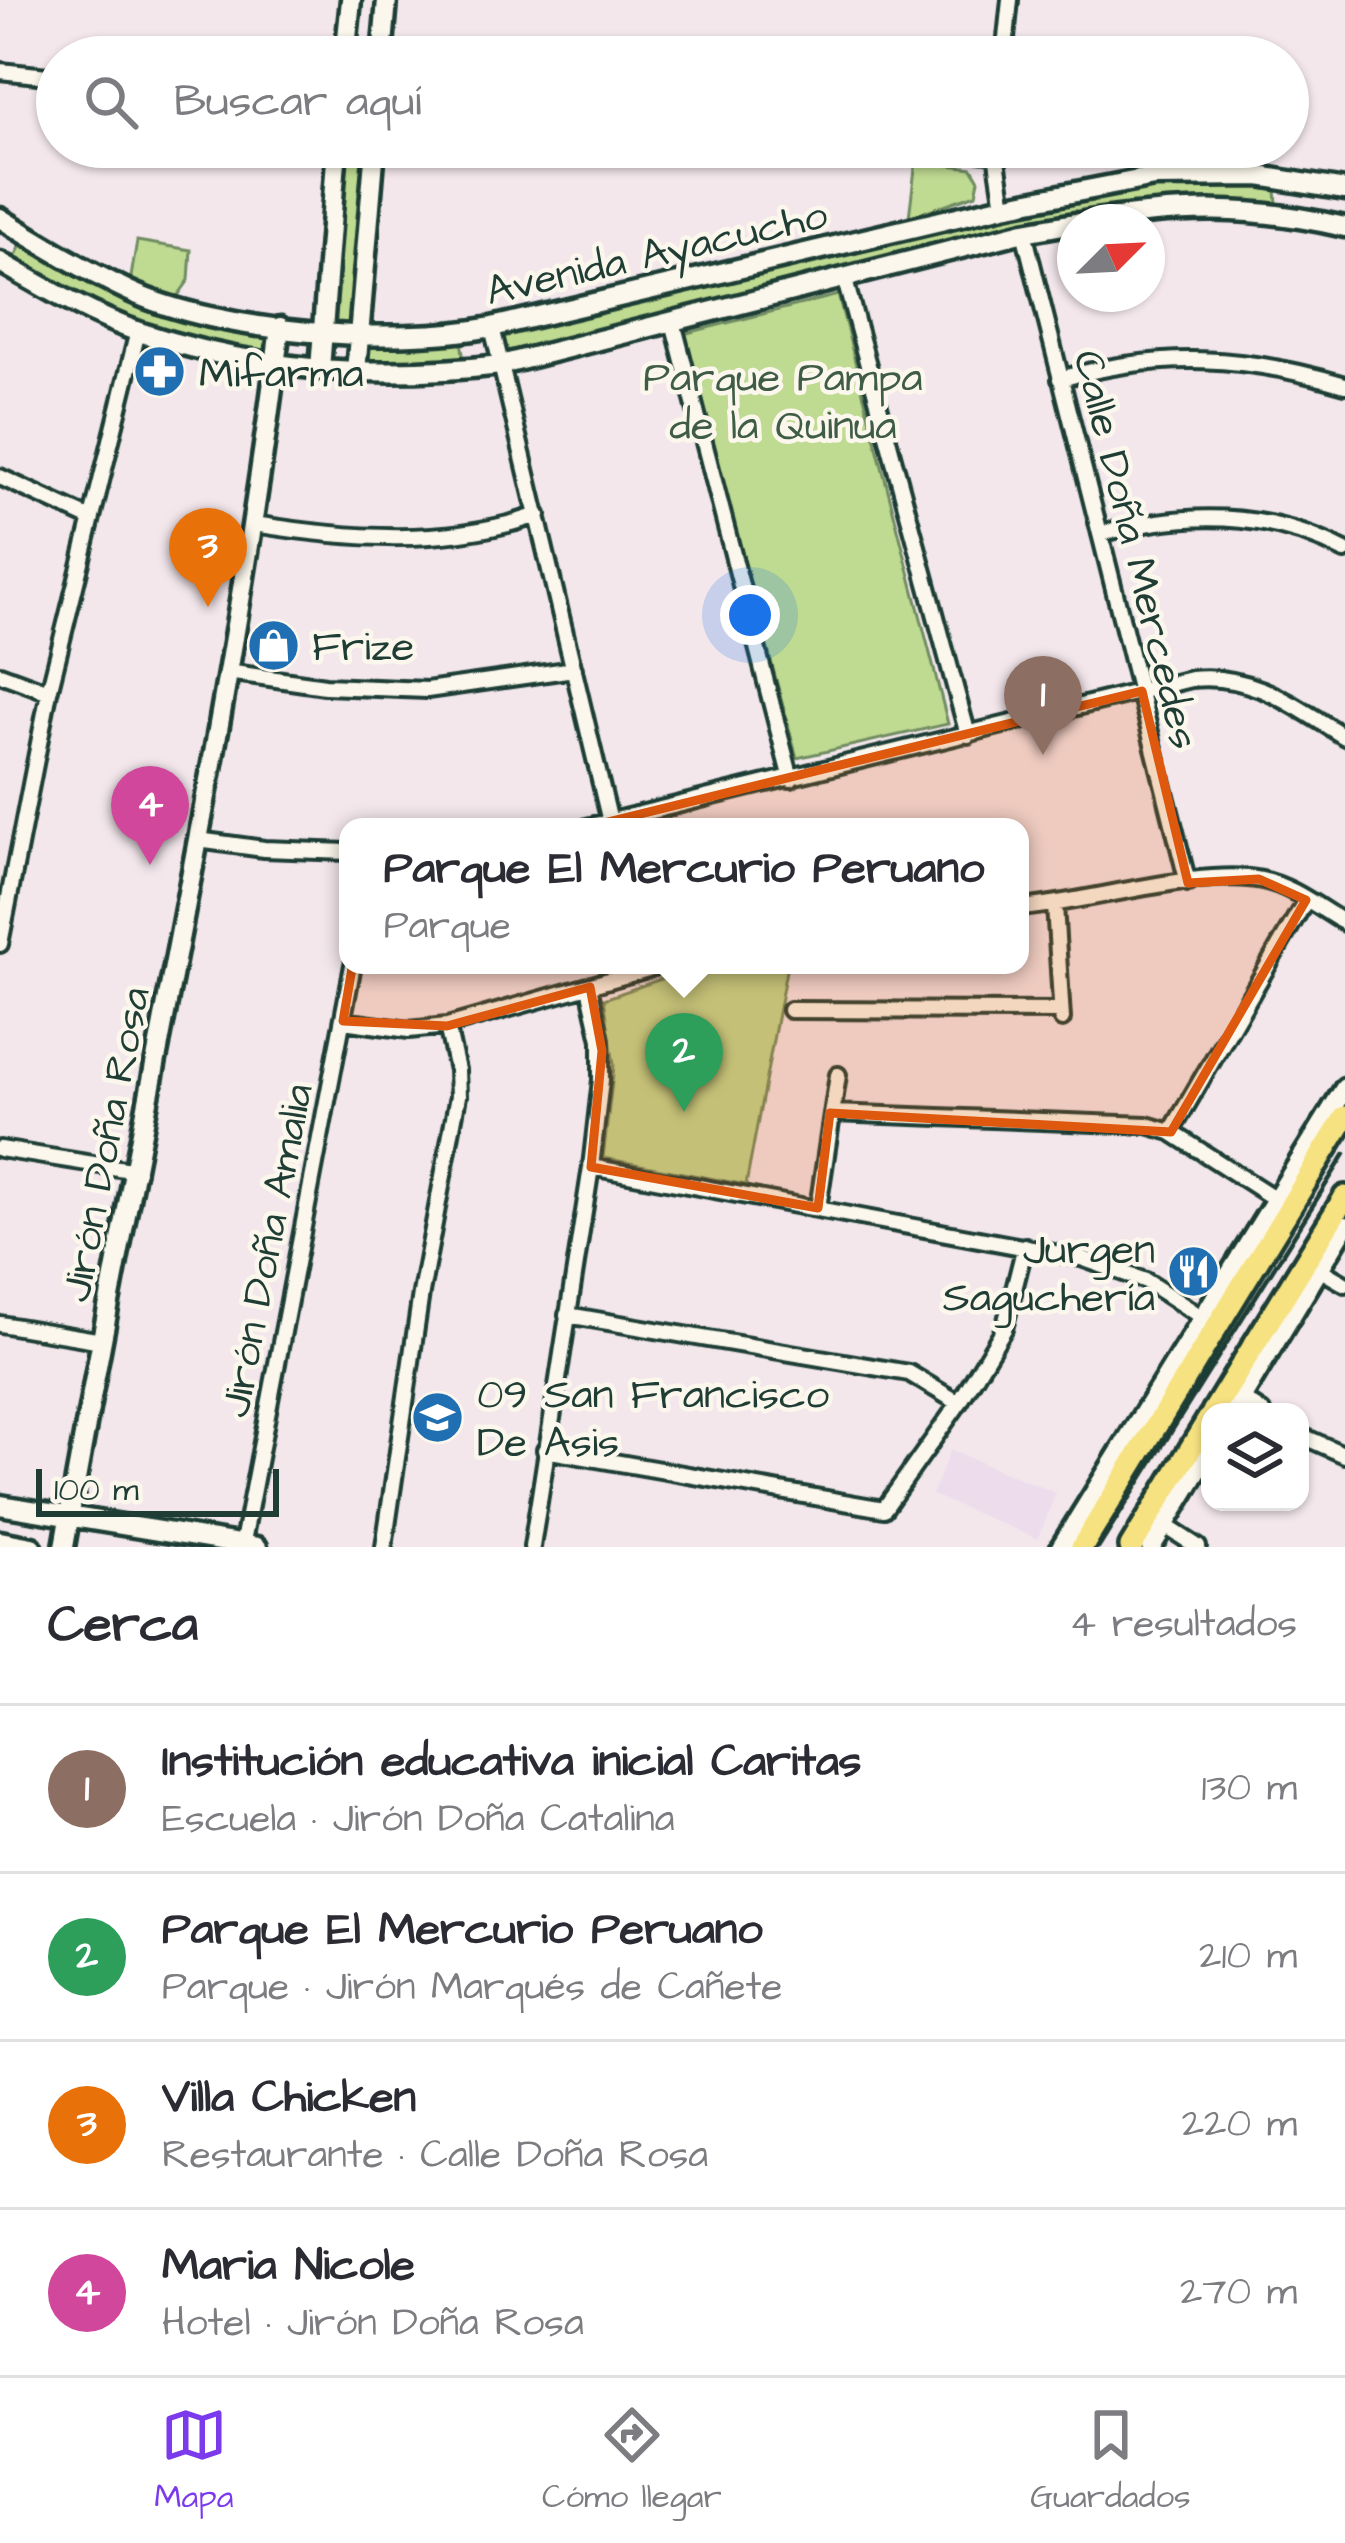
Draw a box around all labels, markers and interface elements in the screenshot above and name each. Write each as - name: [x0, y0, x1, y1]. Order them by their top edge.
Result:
- search box: [36, 36, 1309, 168]
- icon: search: [78, 69, 144, 135]
- text: Buscar aquí: [174, 71, 421, 133]
- street label: Avenida Ayacucho: [480, 186, 833, 322]
- north arrow: [1057, 204, 1165, 312]
- pharmacy icon: Mifarma: [132, 344, 188, 400]
- street label: Calle Doña Mercedes: [1057, 344, 1213, 755]
- place label: Mifarma: [199, 346, 364, 404]
- park label: Parque Pampa de la Quinua: [643, 350, 923, 456]
- pin: 3: [169, 508, 247, 607]
- your location: [720, 585, 780, 645]
- shop icon: Frize: [245, 617, 301, 673]
- place label: Frize: [312, 619, 414, 677]
- pin: 1: [1004, 656, 1082, 755]
- pin: 4: [111, 766, 189, 865]
- popup: [339, 818, 1029, 974]
- text: Parque El Mercurio Peruano: [384, 838, 984, 900]
- text: Parque: [384, 900, 511, 954]
- street label: Jirón Doña Rosa: [48, 982, 166, 1307]
- pin: 2: [645, 1013, 723, 1112]
- street label: Jirón Doña Amalia: [207, 1079, 329, 1422]
- place label: Jurgen Saguchería: [943, 1222, 1155, 1328]
- restaurant icon: Jurgen Saguchería: [1166, 1244, 1222, 1300]
- place label: 09 San Francisco De Asis: [477, 1367, 829, 1473]
- school or university icon: 09 San Francisco De Asis: [410, 1389, 466, 1445]
- map controls: [1201, 1403, 1309, 1511]
- button: layers: [1201, 1403, 1309, 1511]
- scale bar: [36, 1463, 279, 1516]
- text: 100 m: [54, 1467, 139, 1513]
- text: Cerca: [48, 1590, 198, 1661]
- text: 4 resultados: [1070, 1598, 1297, 1652]
- text: Institución educativa inicial Caritas: [162, 1731, 861, 1793]
- text: 1: [85, 1762, 90, 1816]
- text: 130 m: [1202, 1762, 1297, 1816]
- text: Escuela · Jirón Doña Catalina: [162, 1793, 675, 1847]
- text: Parque El Mercurio Peruano: [162, 1899, 763, 1961]
- text: 2: [76, 1930, 98, 1984]
- text: 210 m: [1199, 1930, 1297, 1984]
- text: Parque · Jirón Marqués de Cañete: [162, 1961, 782, 2015]
- text: Villa Chicken: [162, 2067, 416, 2129]
- text: 3: [77, 2098, 97, 2152]
- text: 220 m: [1182, 2098, 1297, 2152]
- text: Restaurante · Calle Doña Rosa: [162, 2129, 708, 2183]
- text: Maria Nicole: [162, 2235, 415, 2297]
- text: 4: [74, 2266, 100, 2320]
- text: 270 m: [1180, 2266, 1297, 2320]
- text: Hotel · Jirón Doña Rosa: [162, 2297, 584, 2351]
- tab: Mapa: [154, 2402, 234, 2520]
- tab: Cómo llegar: [542, 2402, 722, 2520]
- tab: Guardados: [1030, 2402, 1191, 2520]

